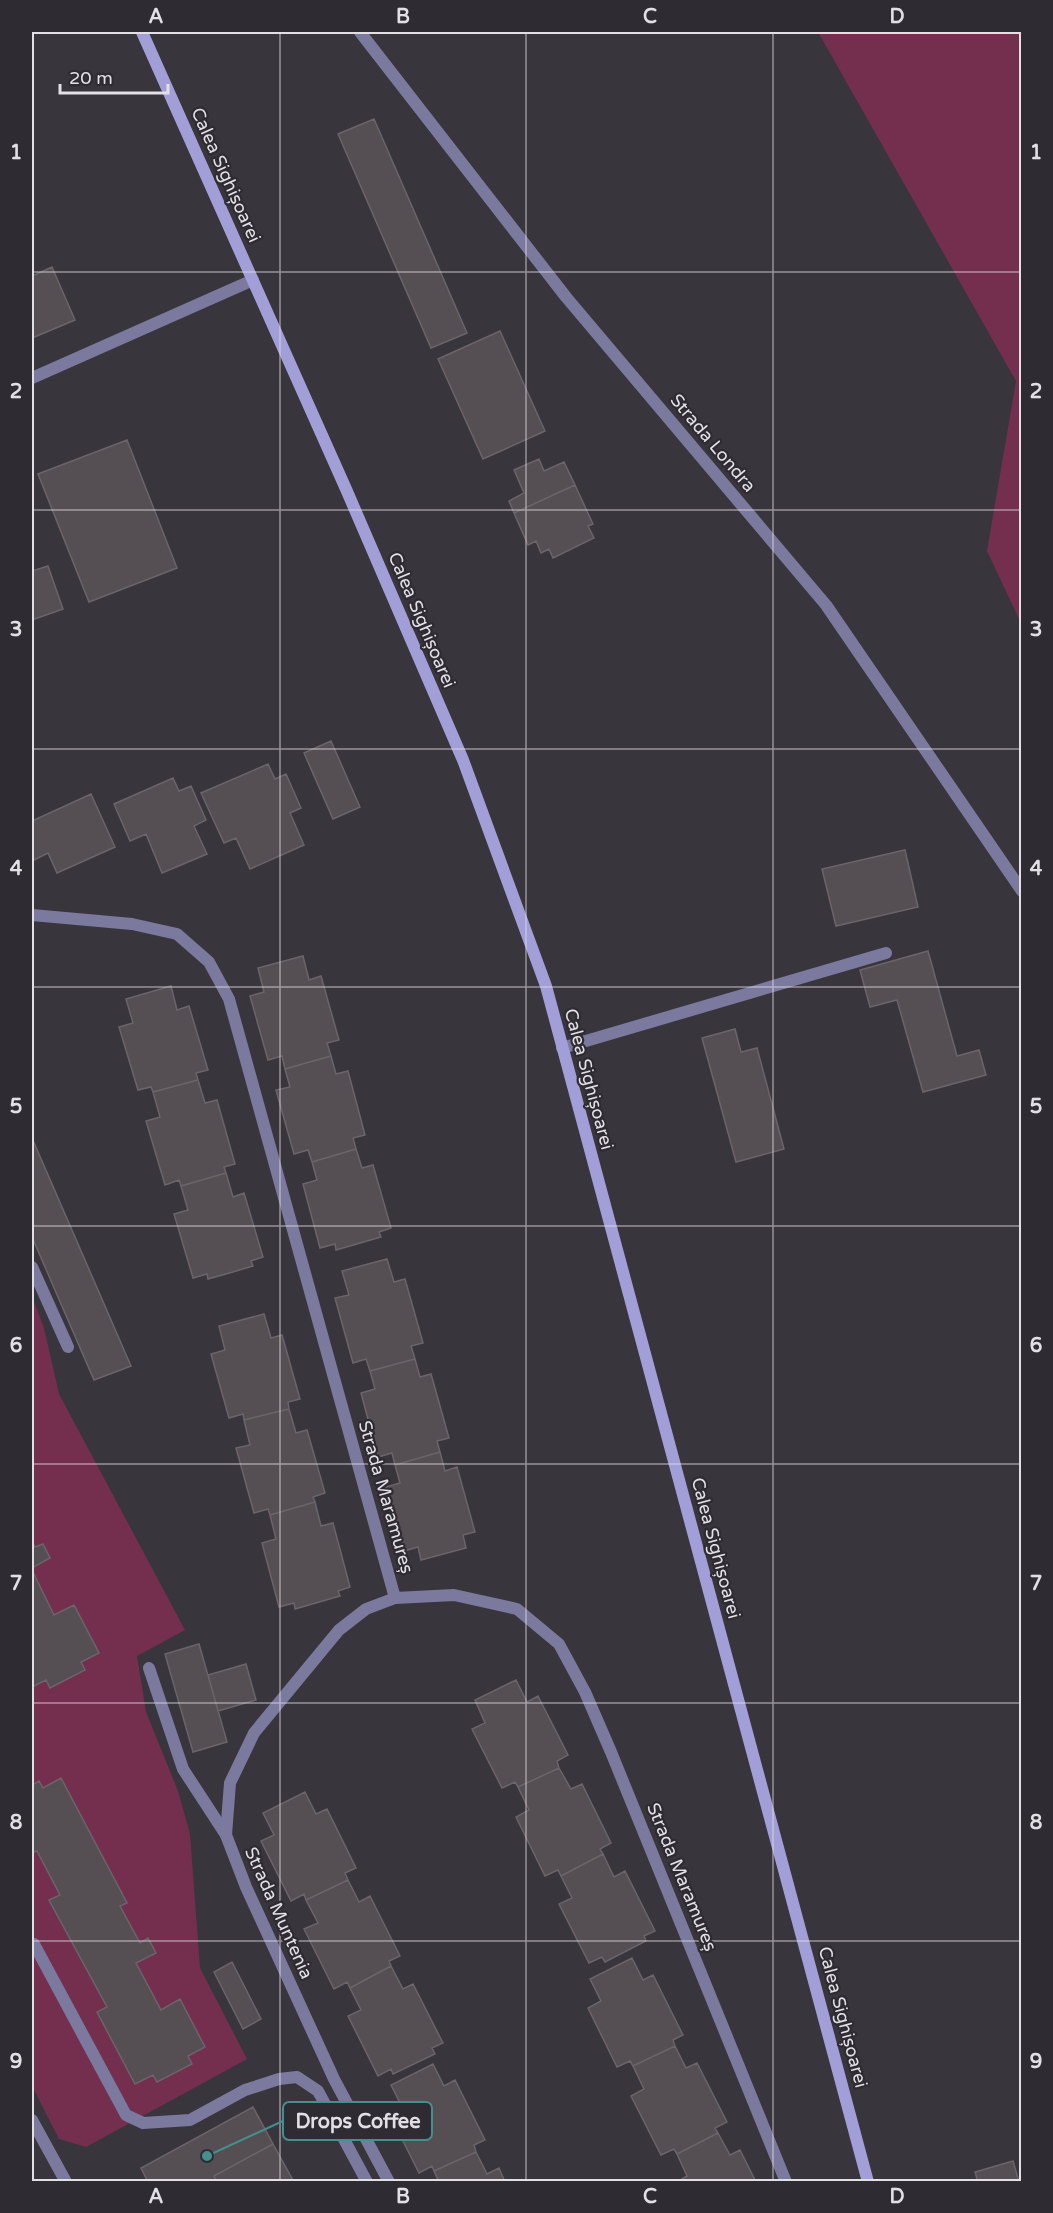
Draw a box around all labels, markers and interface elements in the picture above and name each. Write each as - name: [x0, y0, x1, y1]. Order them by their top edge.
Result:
- text: A: [149, 5, 164, 29]
- text: B: [396, 5, 410, 29]
- text: C: [643, 5, 657, 29]
- text: D: [889, 5, 905, 29]
- scale bar: [60, 57, 168, 95]
- text: 20 m: [69, 67, 113, 89]
- street label: Calea Sighișoarei: [186, 104, 266, 246]
- text: 1: [10, 141, 22, 165]
- text: 1: [1030, 141, 1042, 165]
- text: 2: [10, 380, 22, 404]
- text: 2: [1030, 380, 1042, 404]
- street label: Strada Londra: [666, 389, 760, 497]
- street label: Calea Sighișoarei: [383, 549, 461, 691]
- text: 3: [10, 618, 22, 642]
- text: 3: [1030, 618, 1042, 642]
- text: 4: [10, 857, 23, 881]
- text: 4: [1030, 857, 1043, 881]
- street label: Calea Sighișoarei: [560, 1006, 618, 1152]
- text: 5: [10, 1095, 22, 1119]
- text: 5: [1030, 1095, 1042, 1119]
- text: 6: [10, 1334, 22, 1358]
- text: 6: [1030, 1334, 1042, 1358]
- street label: Strada Maramureș: [354, 1418, 418, 1576]
- street label: Calea Sighișoarei: [687, 1475, 745, 1621]
- text: 7: [10, 1572, 22, 1596]
- text: 7: [1030, 1572, 1042, 1596]
- street label: Strada Maramureș: [642, 1800, 722, 1954]
- text: 8: [10, 1811, 22, 1835]
- text: 8: [1030, 1811, 1042, 1835]
- street label: Strada Muntenia: [240, 1844, 318, 1982]
- street label: Calea Sighișoarei: [814, 1944, 872, 2090]
- text: 9: [10, 2050, 22, 2074]
- text: 9: [1030, 2050, 1042, 2074]
- callout: Drops Coffee: [283, 2102, 432, 2140]
- text: Drops Coffee: [296, 2110, 420, 2134]
- text: A: [149, 2185, 164, 2209]
- text: B: [396, 2185, 410, 2209]
- text: C: [643, 2185, 657, 2209]
- text: D: [889, 2185, 905, 2209]

